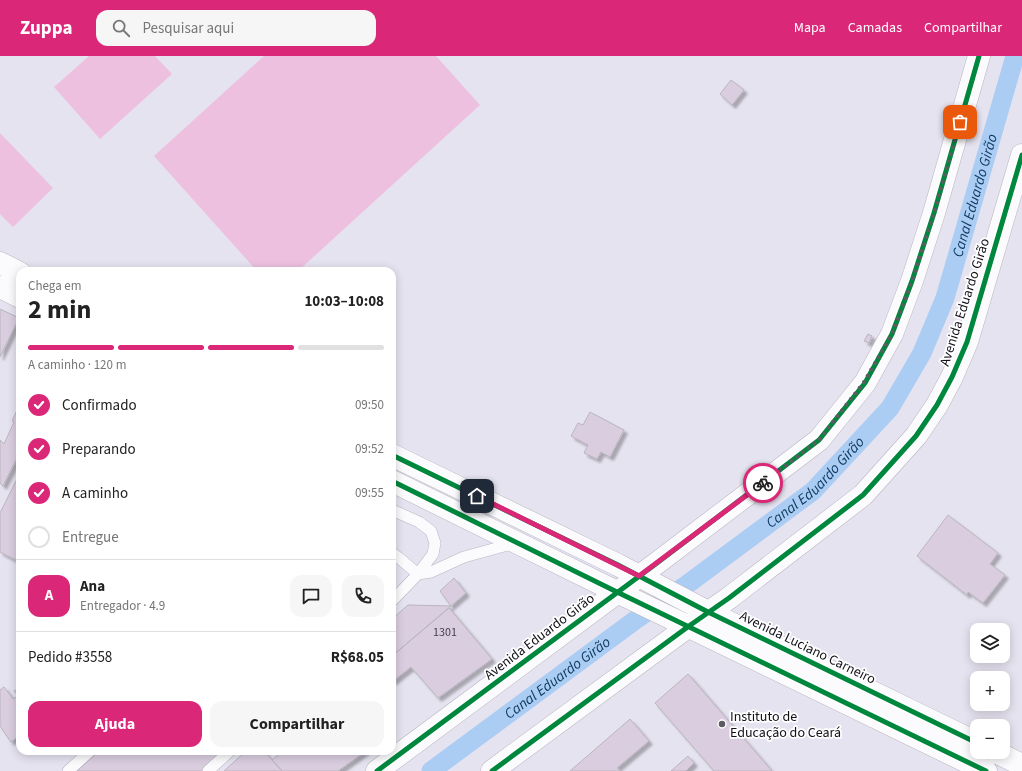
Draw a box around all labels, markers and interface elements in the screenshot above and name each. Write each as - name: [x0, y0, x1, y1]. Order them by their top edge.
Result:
- search box: [96, 10, 376, 46]
- text: Zuppa: [20, 15, 72, 42]
- icon: search: [110, 17, 132, 39]
- text: Pesquisar aqui: [142, 18, 234, 39]
- text: Mapa: [794, 18, 826, 38]
- text: Camadas: [848, 18, 902, 38]
- text: Compartilhar: [924, 18, 1002, 38]
- pin: [943, 105, 977, 139]
- icon: bag: [949, 111, 971, 133]
- water label: Canal Eduardo Girão: [947, 131, 1003, 260]
- street label: Avenida Eduardo Girão: [935, 236, 995, 369]
- text: Chega em: [28, 277, 82, 295]
- text: 2 min: [28, 291, 91, 328]
- text: 10:03–10:08: [304, 291, 384, 312]
- text: A caminho · 120 m: [28, 356, 126, 374]
- icon: check: [28, 394, 50, 416]
- text: Confirmado: [62, 395, 137, 416]
- text: 09:50: [355, 396, 384, 414]
- water label: Canal Eduardo Girão: [762, 432, 870, 533]
- icon: check: [28, 438, 50, 460]
- text: Preparando: [62, 439, 136, 460]
- text: 09:52: [355, 440, 384, 458]
- courier: [743, 463, 783, 503]
- icon: bike: [752, 472, 774, 494]
- pin: [460, 479, 494, 513]
- icon: check: [28, 482, 50, 504]
- text: A caminho: [62, 483, 128, 504]
- text: 09:55: [355, 484, 384, 502]
- icon: home: [466, 485, 488, 507]
- text: Entregue: [62, 527, 119, 548]
- button: chat: [290, 575, 332, 617]
- button: phone: [342, 575, 384, 617]
- text: Ana: [80, 576, 105, 597]
- text: A: [45, 585, 53, 606]
- street label: Avenida Eduardo Girão: [480, 589, 599, 685]
- text: Entregador · 4.9: [80, 597, 165, 615]
- street label: Avenida Luciano Carneiro: [736, 606, 879, 690]
- map controls: [970, 623, 1010, 759]
- button: layers: [970, 623, 1010, 663]
- house number: 1301: [433, 624, 457, 641]
- water label: Canal Eduardo Girão: [500, 632, 615, 724]
- text: Pedido #3558: [28, 647, 112, 668]
- text: R$68.05: [331, 647, 384, 668]
- button: +: [970, 671, 1010, 711]
- button: Ajuda: [28, 701, 202, 747]
- button: Compartilhar: [210, 701, 384, 747]
- place label: Instituto de Educação do Ceará: [730, 707, 841, 743]
- marker: Instituto de Educação do Ceará: [717, 719, 727, 729]
- button: −: [970, 719, 1010, 759]

